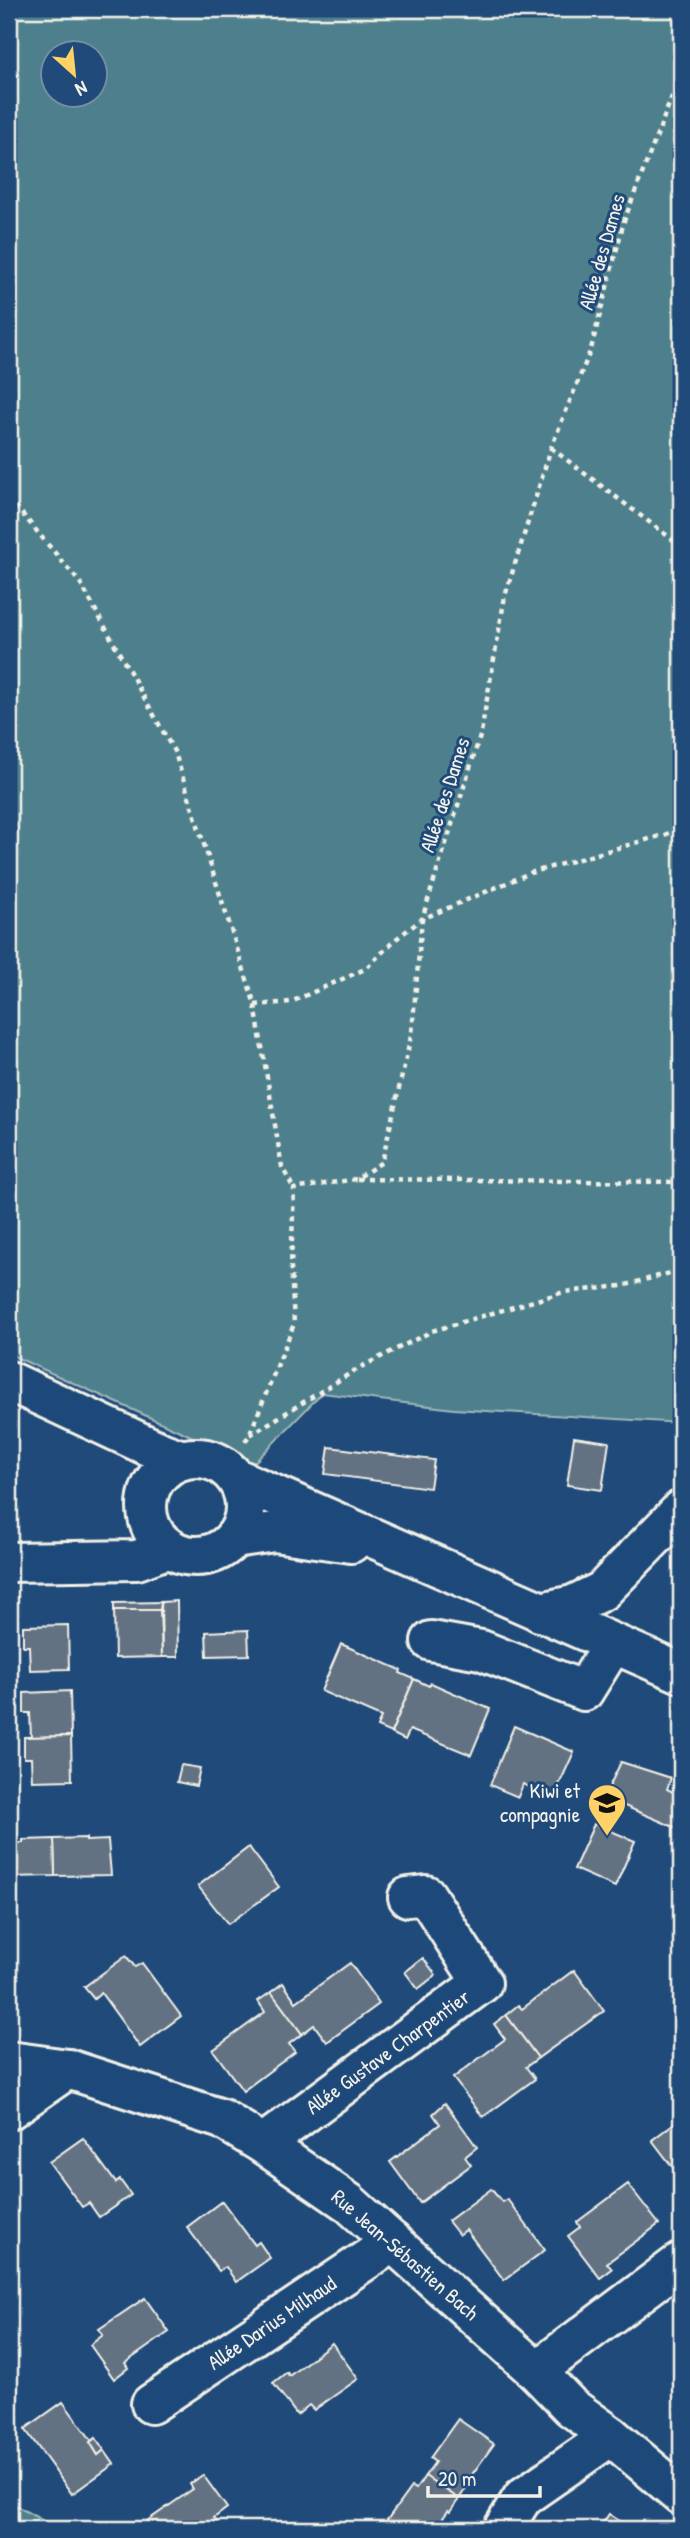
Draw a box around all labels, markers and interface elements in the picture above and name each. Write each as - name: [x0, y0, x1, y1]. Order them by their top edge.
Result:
- north arrow: [38, 38, 108, 108]
- text: N: [71, 75, 92, 103]
- street label: Allée des Dames: [571, 191, 632, 313]
- street label: Allée des Dames: [412, 734, 477, 856]
- place label: Kiwi et compagnie: [500, 1776, 581, 1829]
- school or university icon: Kiwi et compagnie: [586, 1782, 628, 1837]
- street label: Allée Gustave Charpentier: [300, 1982, 476, 2121]
- street label: Rue Jean-Sébastien Bach: [325, 2182, 485, 2327]
- street label: Allée Darius Milhaud: [202, 2269, 342, 2376]
- scale bar: [428, 2454, 540, 2498]
- text: 20 m: [438, 2464, 476, 2493]

